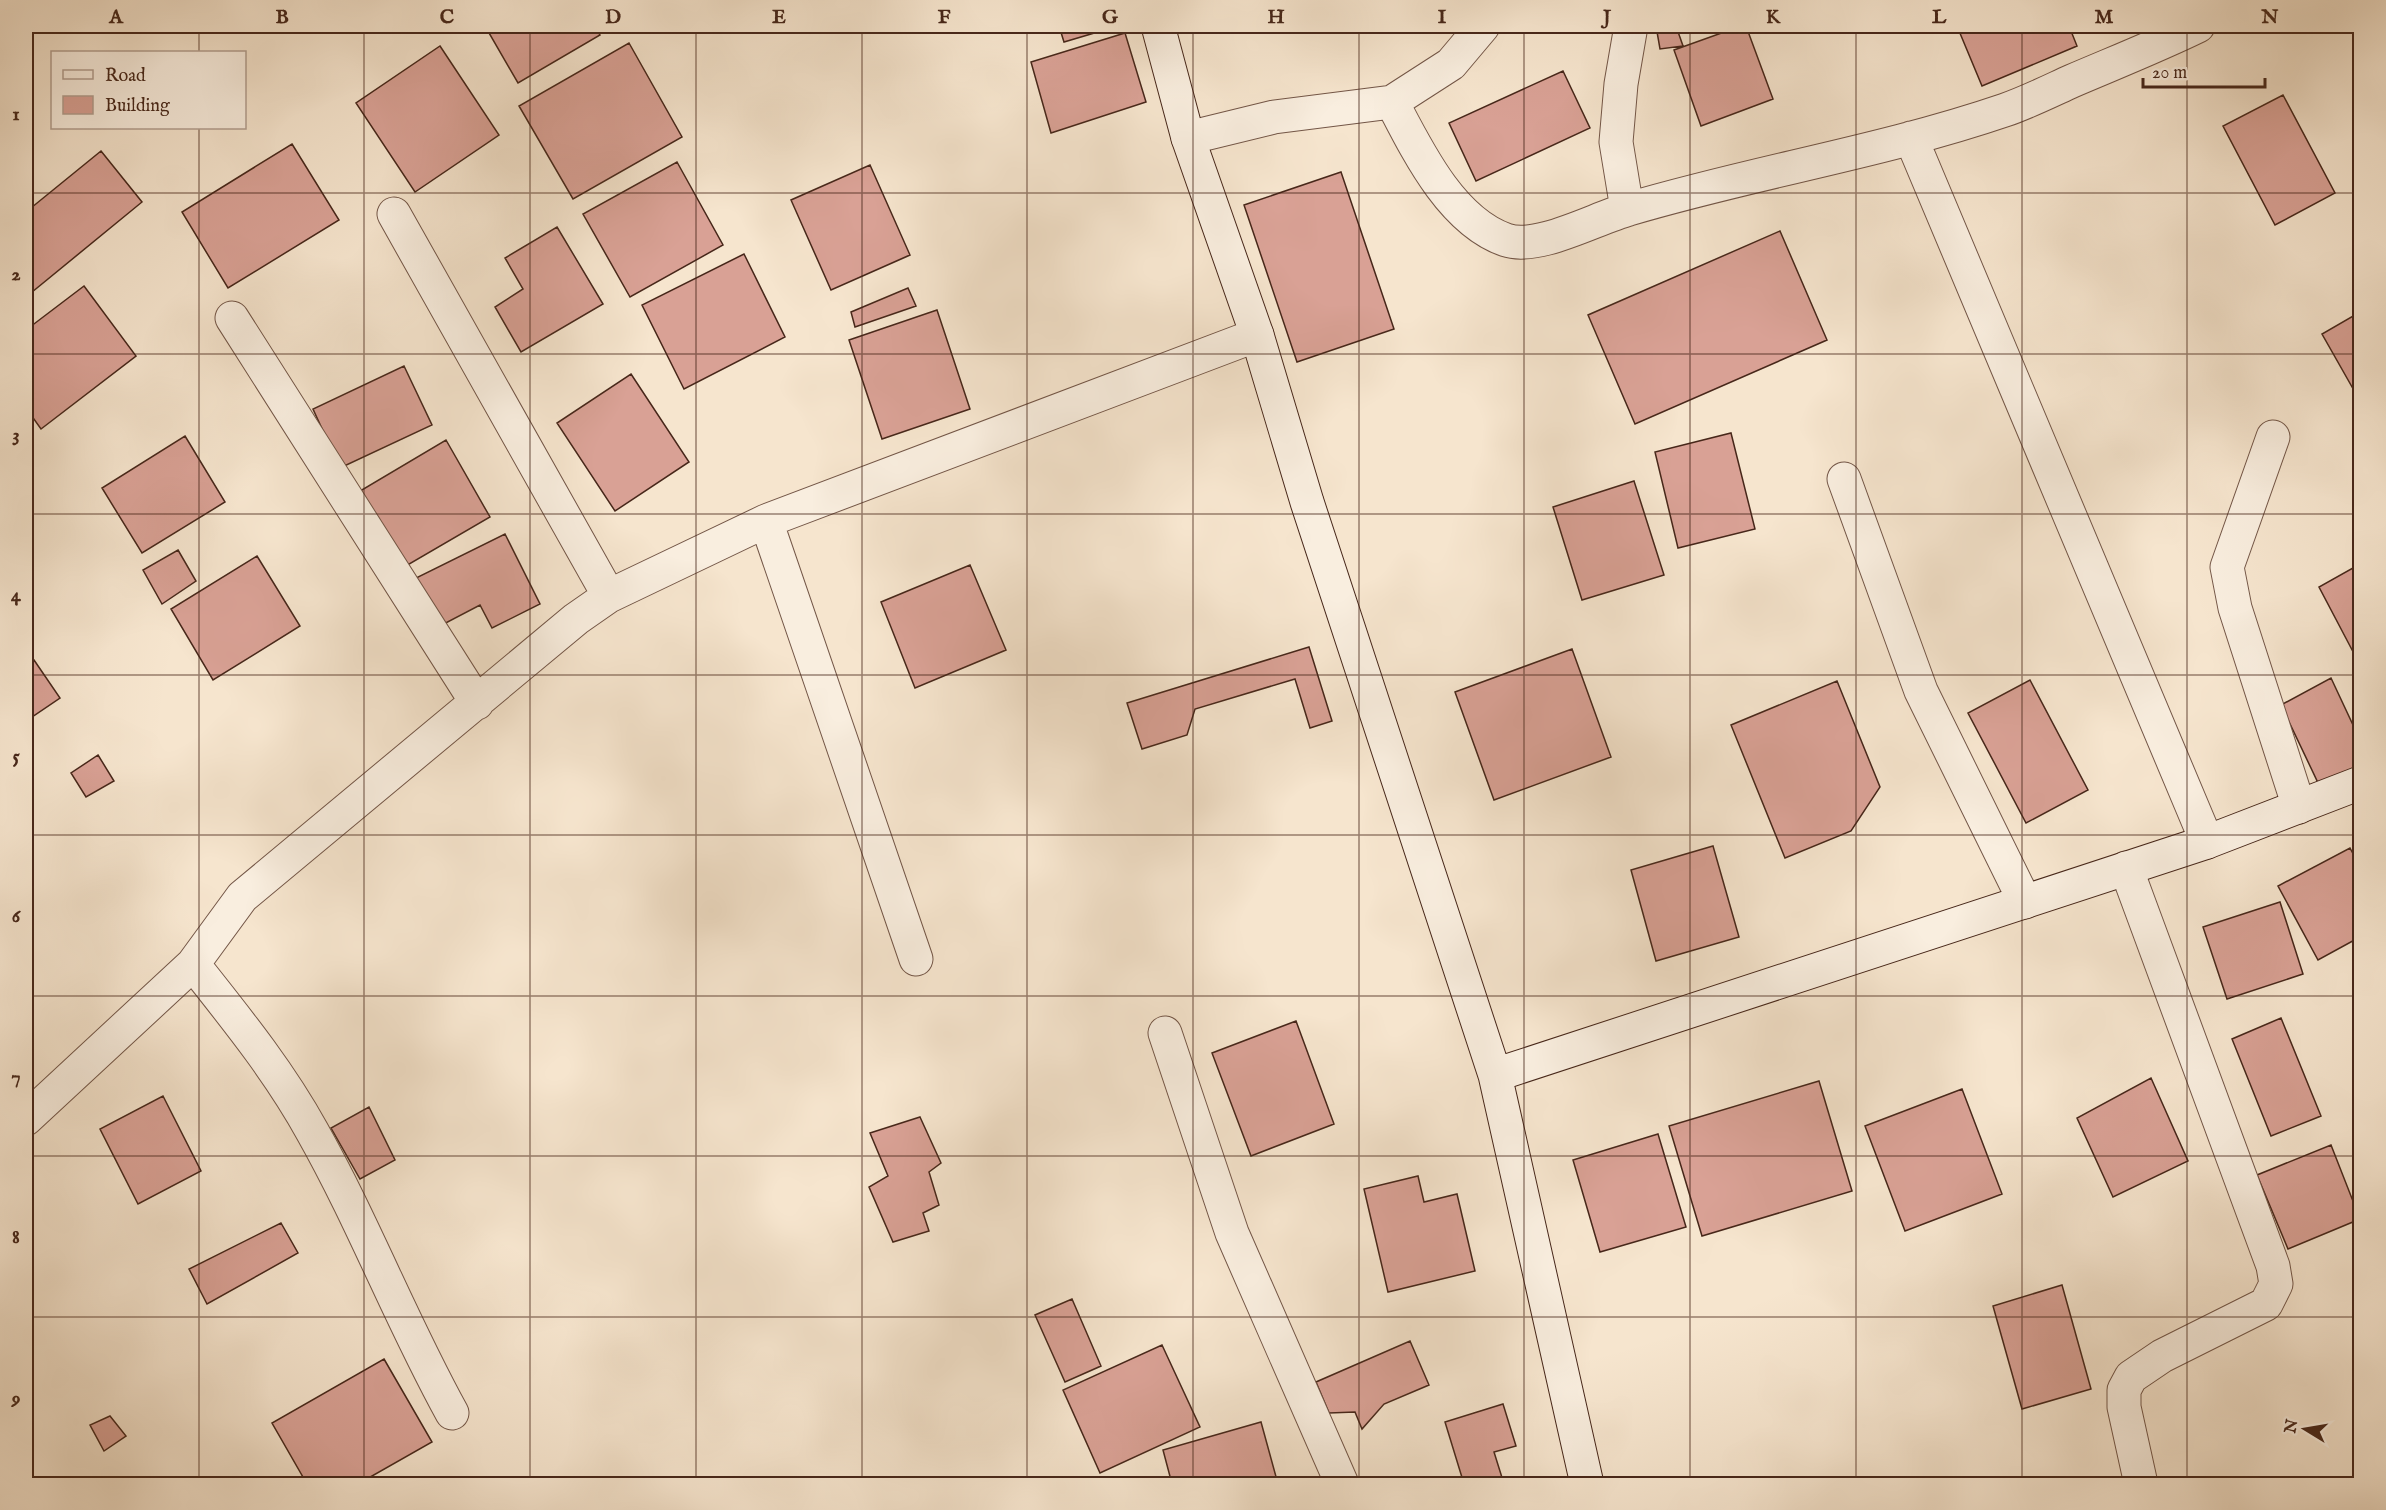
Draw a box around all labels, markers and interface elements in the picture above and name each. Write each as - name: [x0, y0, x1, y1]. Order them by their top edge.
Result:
- text: A: [108, 5, 124, 30]
- text: B: [275, 5, 289, 30]
- text: C: [440, 5, 454, 30]
- text: D: [605, 5, 621, 30]
- text: E: [772, 5, 786, 30]
- text: F: [938, 5, 951, 30]
- text: G: [1102, 5, 1119, 30]
- text: H: [1267, 5, 1285, 30]
- text: I: [1438, 5, 1447, 30]
- text: J: [1600, 5, 1612, 30]
- text: K: [1766, 5, 1782, 30]
- text: L: [1932, 5, 1947, 30]
- text: M: [2095, 5, 2114, 30]
- text: N: [2260, 5, 2279, 30]
- legend: [51, 51, 246, 129]
- scale bar: [2143, 51, 2264, 89]
- text: 20 m: [2152, 62, 2187, 85]
- text: Road: [105, 65, 146, 88]
- text: Building: [105, 95, 170, 118]
- text: 1: [12, 102, 20, 127]
- text: 2: [11, 262, 21, 287]
- text: 3: [12, 423, 20, 448]
- text: 4: [11, 583, 22, 608]
- text: 5: [12, 744, 20, 769]
- text: 6: [12, 904, 22, 929]
- text: 7: [11, 1065, 21, 1090]
- text: 8: [12, 1225, 20, 1250]
- text: 9: [11, 1386, 21, 1411]
- north arrow: [2275, 1399, 2335, 1459]
- text: N: [2281, 1418, 2303, 1436]

